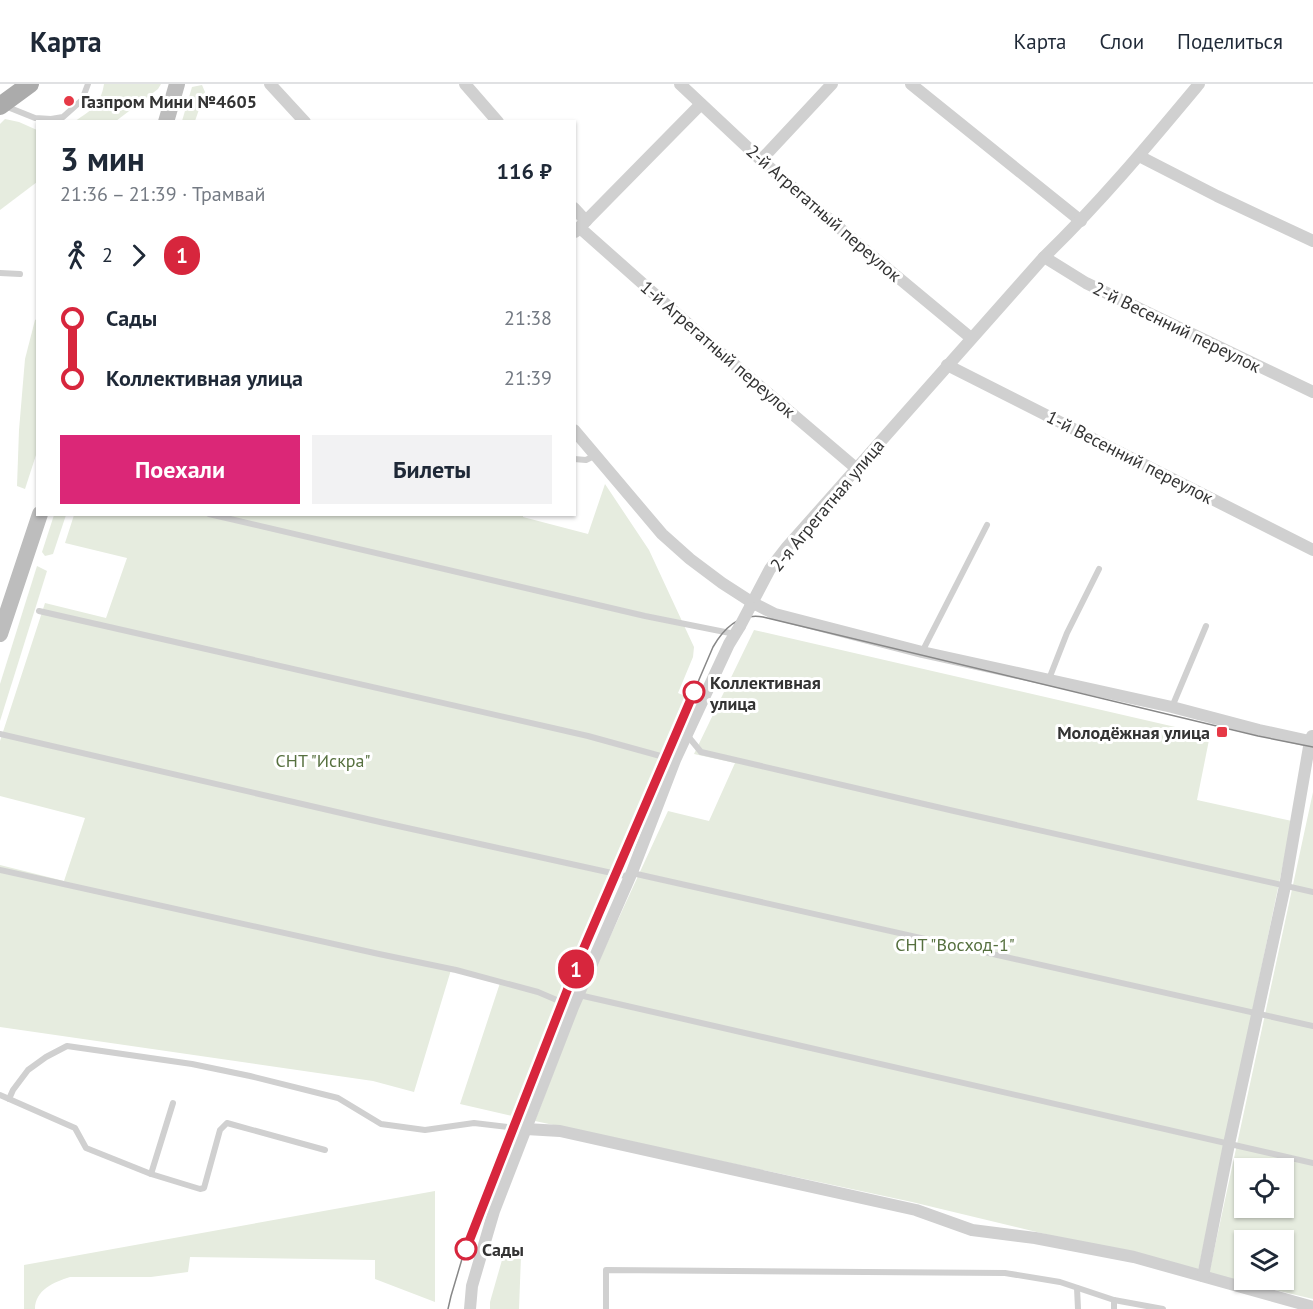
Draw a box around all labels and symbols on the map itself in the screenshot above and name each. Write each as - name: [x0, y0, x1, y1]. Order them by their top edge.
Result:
- place label: Газпром Мини №4605: [81, 90, 257, 113]
- marker: Газпром Мини №4605: [62, 94, 76, 108]
- street label: 2-й Агрегатный переулок: [742, 139, 907, 287]
- street label: 1-й Агрегатный переулок: [636, 275, 801, 423]
- street label: 2-й Весенний переулок: [1089, 276, 1265, 378]
- street label: 1-й Весенний переулок: [1043, 405, 1218, 509]
- street label: 2-я Агрегатная улица: [765, 434, 889, 576]
- place label: Коллективная улица: [709, 671, 821, 715]
- marker: Коллективная улица: [683, 681, 705, 703]
- place label: Молодёжная улица: [1057, 721, 1210, 744]
- marker: Молодёжная улица: [1215, 725, 1229, 739]
- park label: СНТ "Искра": [276, 749, 370, 772]
- park label: СНТ "Восход-1": [895, 933, 1015, 956]
- line badge: 1: [556, 950, 596, 988]
- marker: Сады: [455, 1238, 477, 1260]
- place label: Сады: [482, 1238, 524, 1261]

